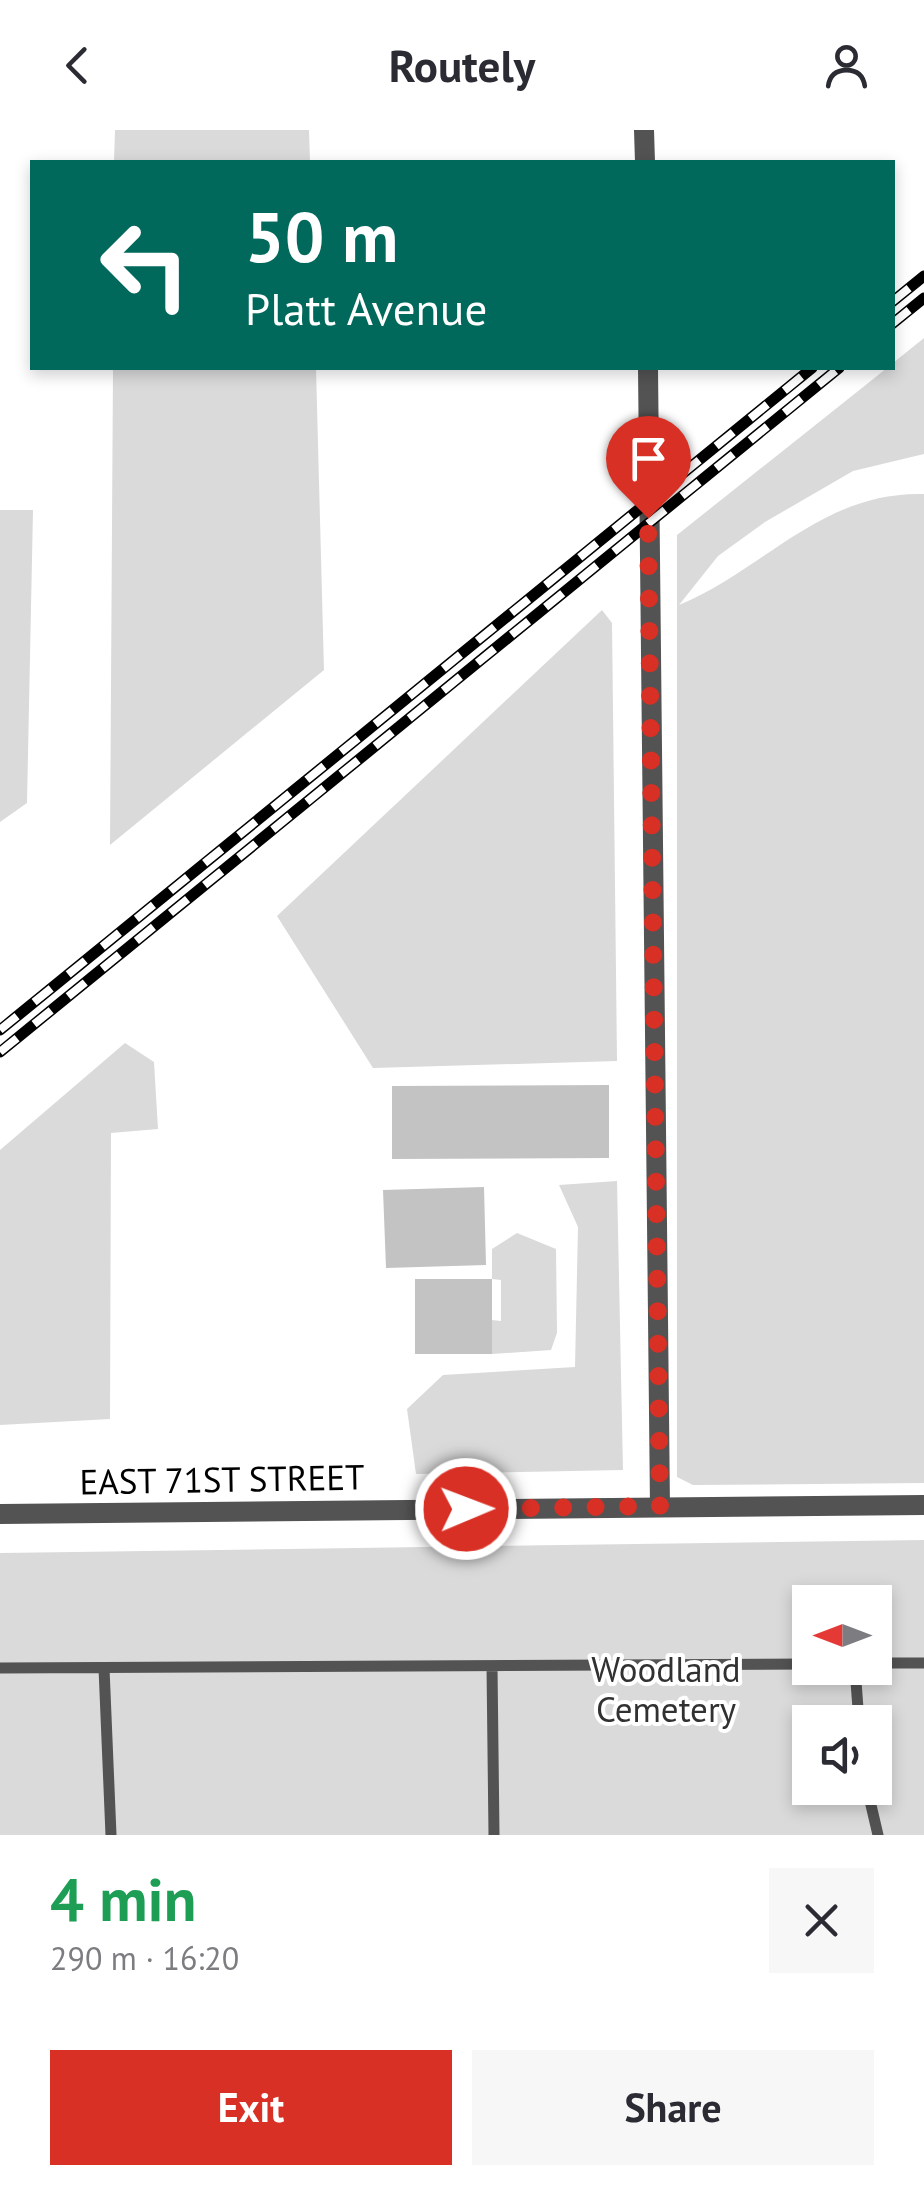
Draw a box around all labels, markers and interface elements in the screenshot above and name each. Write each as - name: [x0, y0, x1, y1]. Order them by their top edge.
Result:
- text: Routely: [389, 36, 535, 94]
- icon: back: [50, 38, 105, 93]
- icon: person: [819, 38, 874, 93]
- text: 50 m: [245, 191, 398, 281]
- icon: left: [80, 200, 210, 330]
- text: Platt Avenue: [245, 279, 487, 337]
- pin: [606, 416, 691, 519]
- icon: arrive: [621, 431, 676, 486]
- street label: EAST 71ST STREET: [79, 1454, 365, 1504]
- position arrow: [414, 1457, 518, 1561]
- north arrow: [792, 1585, 892, 1685]
- map controls: [792, 1585, 892, 1805]
- park label: Woodland Cemetery: [591, 1646, 741, 1732]
- button: sound: [792, 1705, 892, 1805]
- text: 4 min: [50, 1860, 196, 1938]
- button: close: [769, 1868, 874, 1973]
- text: 290 m · 16:20: [50, 1937, 239, 1979]
- button: Exit: [50, 2050, 452, 2165]
- button: Share: [472, 2050, 874, 2165]

